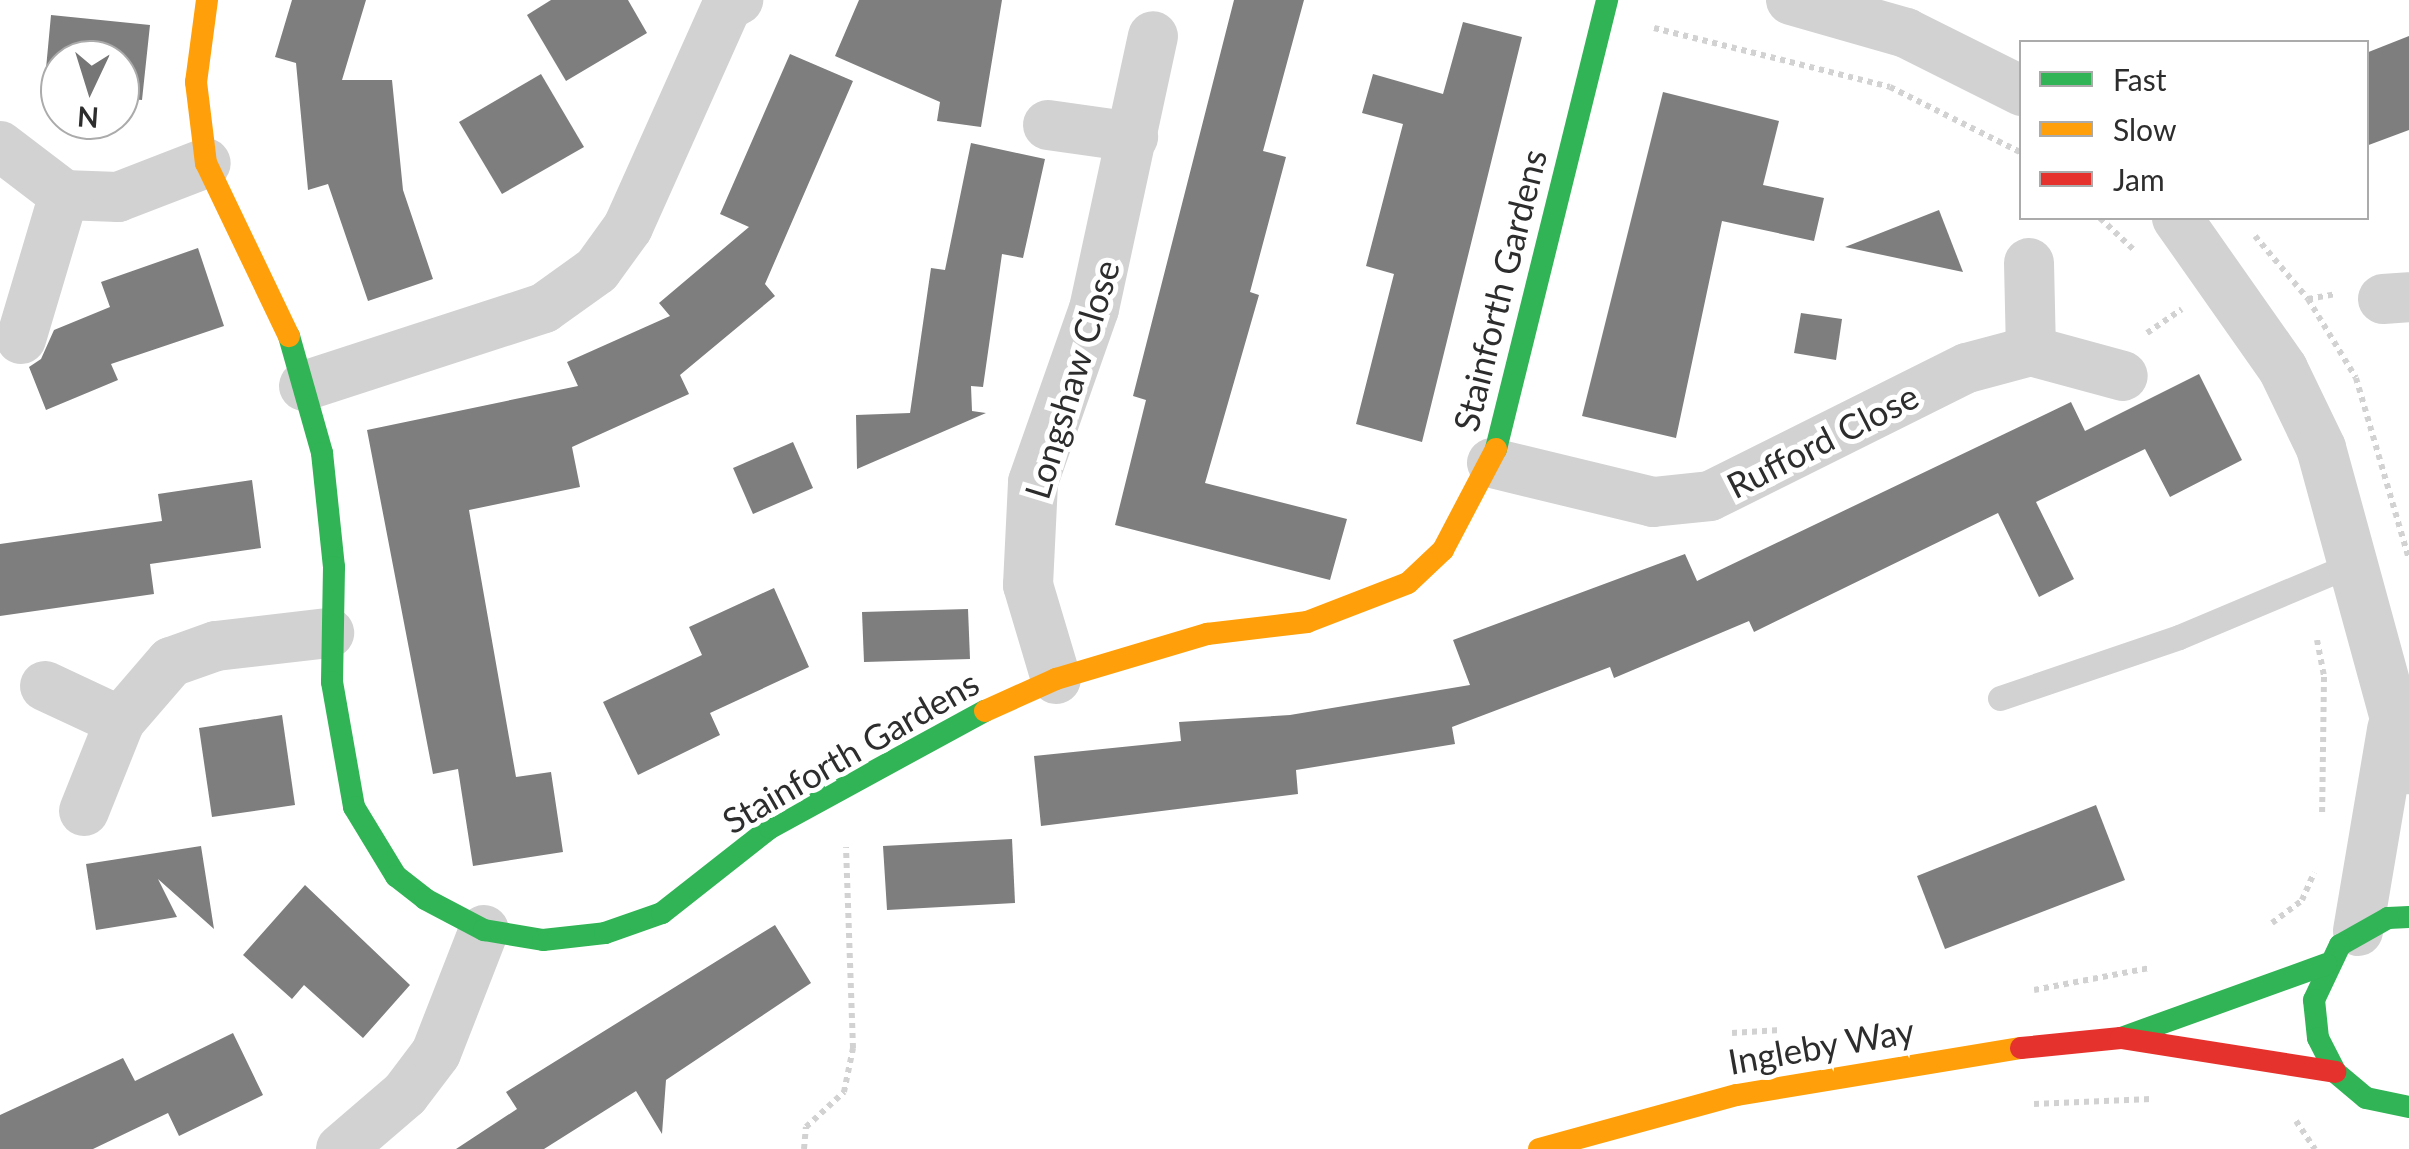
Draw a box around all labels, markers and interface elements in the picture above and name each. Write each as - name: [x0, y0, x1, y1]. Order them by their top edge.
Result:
- north arrow: [40, 40, 140, 140]
- legend: [2019, 40, 2369, 220]
- text: Fast: [2113, 61, 2167, 97]
- text: N: [76, 100, 100, 136]
- text: Slow: [2113, 111, 2176, 147]
- street label: Stainforth Gardens: [1444, 145, 1554, 435]
- text: Jam: [2113, 161, 2165, 197]
- street label: Longshaw Close: [1015, 254, 1127, 504]
- street label: Rufford Close: [1719, 374, 1925, 506]
- street label: Stainforth Gardens: [714, 661, 986, 841]
- street label: Ingleby Way: [1724, 1008, 1918, 1082]

